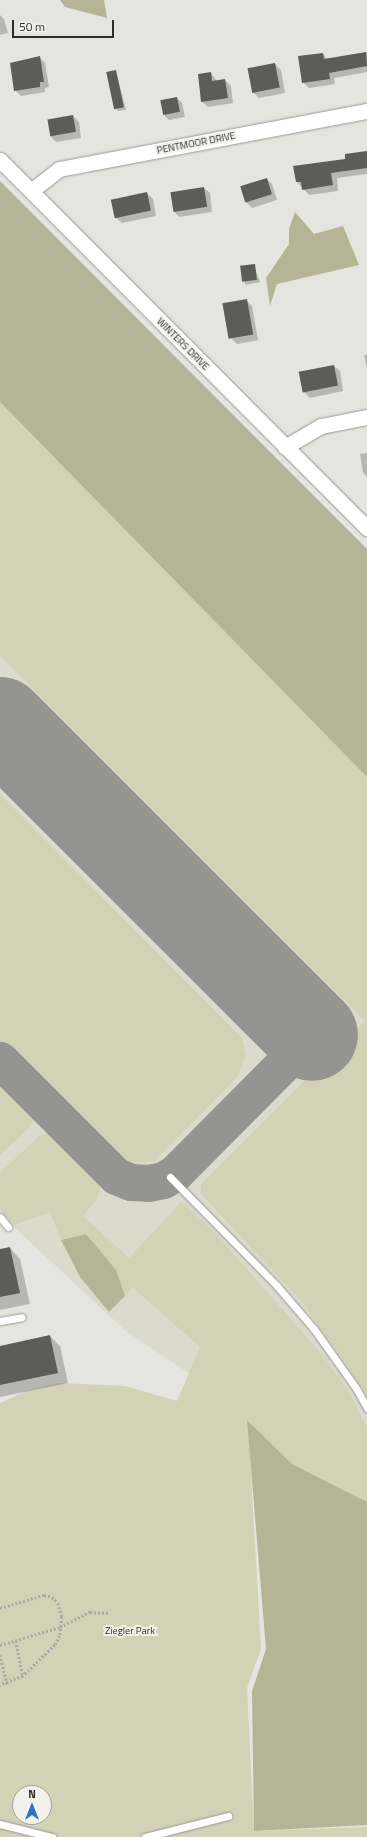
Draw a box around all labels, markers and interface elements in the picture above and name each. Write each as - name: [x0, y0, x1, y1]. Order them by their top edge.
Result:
- scale bar: [14, 12, 116, 38]
- text: 50 m: [19, 17, 45, 36]
- street label: PENTMOOR DRIVE: [156, 129, 236, 157]
- street label: WINTERS DRIVE: [154, 315, 212, 373]
- park label: Ziegler Park: [105, 1625, 155, 1637]
- north arrow: [12, 1785, 52, 1825]
- text: N: [28, 1786, 36, 1802]

